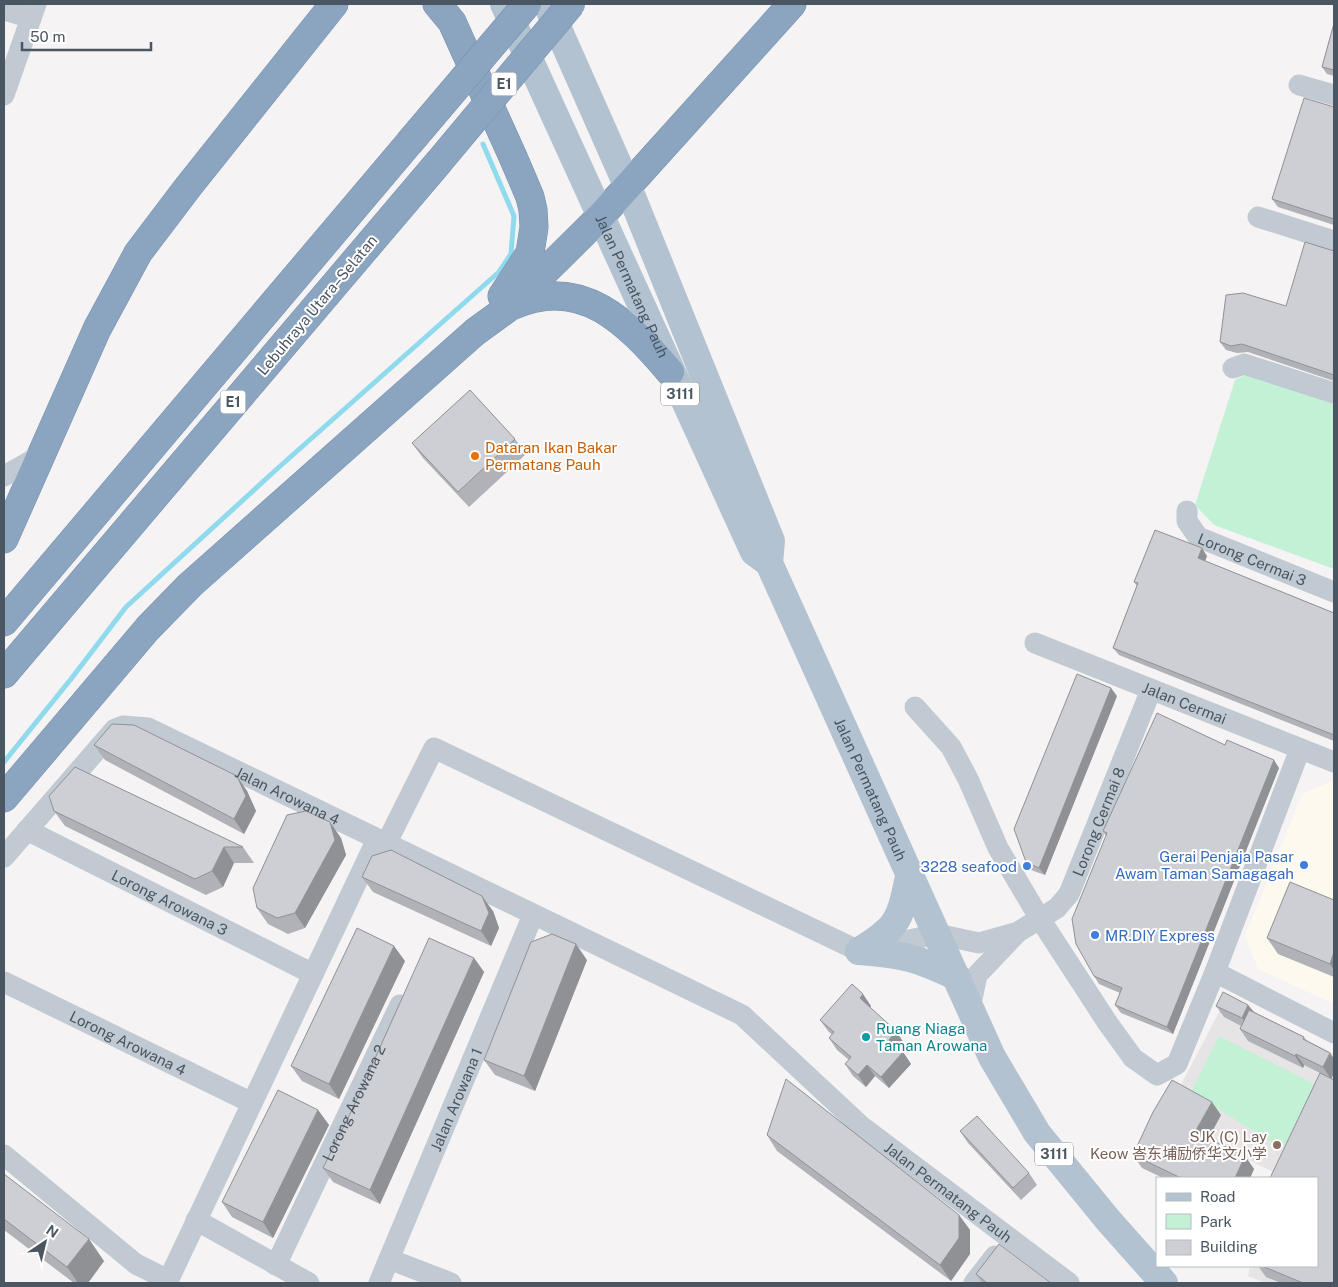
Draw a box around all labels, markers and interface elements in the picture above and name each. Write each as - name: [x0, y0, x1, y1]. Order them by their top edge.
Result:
- scale bar: [22, 20, 151, 52]
- text: 50 m: [30, 28, 65, 45]
- road number: E1: [492, 72, 516, 96]
- street label: Jalan Permatang Pauh: [593, 212, 673, 360]
- street label: Lebuhraya Utara–Selatan: [254, 232, 380, 378]
- road number: 3111: [661, 382, 699, 406]
- road number: E1: [220, 391, 246, 414]
- place label: Dataran Ikan Bakar Permatang Pauh: [485, 439, 618, 473]
- marker: Dataran Ikan Bakar Permatang Pauh: [469, 450, 481, 462]
- street label: Lorong Cermai 3: [1196, 529, 1309, 588]
- street label: Jalan Cermai: [1140, 678, 1229, 727]
- street label: Jalan Permatang Pauh: [831, 715, 911, 863]
- street label: Jalan Arowana 4: [233, 763, 342, 828]
- street label: Lorong Cermai 8: [1069, 765, 1128, 878]
- place label: Gerai Penjaja Pasar Awam Taman Samagagah: [1115, 848, 1294, 882]
- place label: 3228 seafood: [921, 858, 1017, 875]
- marker: Gerai Penjaja Pasar Awam Taman Samagagah: [1298, 859, 1310, 871]
- marker: 3228 seafood: [1021, 860, 1033, 872]
- street label: Lorong Arowana 3: [109, 866, 231, 938]
- place label: MR.DIY Express: [1105, 927, 1215, 944]
- marker: MR.DIY Express: [1089, 929, 1101, 941]
- street label: Lorong Arowana 4: [67, 1007, 189, 1078]
- place label: Ruang Niaga Taman Arowana: [876, 1020, 987, 1054]
- marker: Ruang Niaga Taman Arowana: [860, 1031, 872, 1043]
- street label: Lorong Arowana 2: [318, 1042, 388, 1163]
- street label: Jalan Arowana 1: [427, 1045, 485, 1154]
- place label: SJK (C) Lay Keow 峇东埔励侨华文小学: [1090, 1128, 1267, 1162]
- street label: Jalan Permatang Pauh: [881, 1139, 1015, 1245]
- marker: SJK (C) Lay Keow 峇东埔励侨华文小学: [1271, 1139, 1283, 1151]
- road number: 3111: [1035, 1142, 1073, 1166]
- legend: [1156, 1177, 1318, 1267]
- text: Road: [1200, 1188, 1236, 1205]
- text: Park: [1200, 1213, 1232, 1230]
- north arrow: [20, 1217, 70, 1267]
- text: N: [43, 1222, 62, 1241]
- text: Building: [1200, 1238, 1258, 1255]

